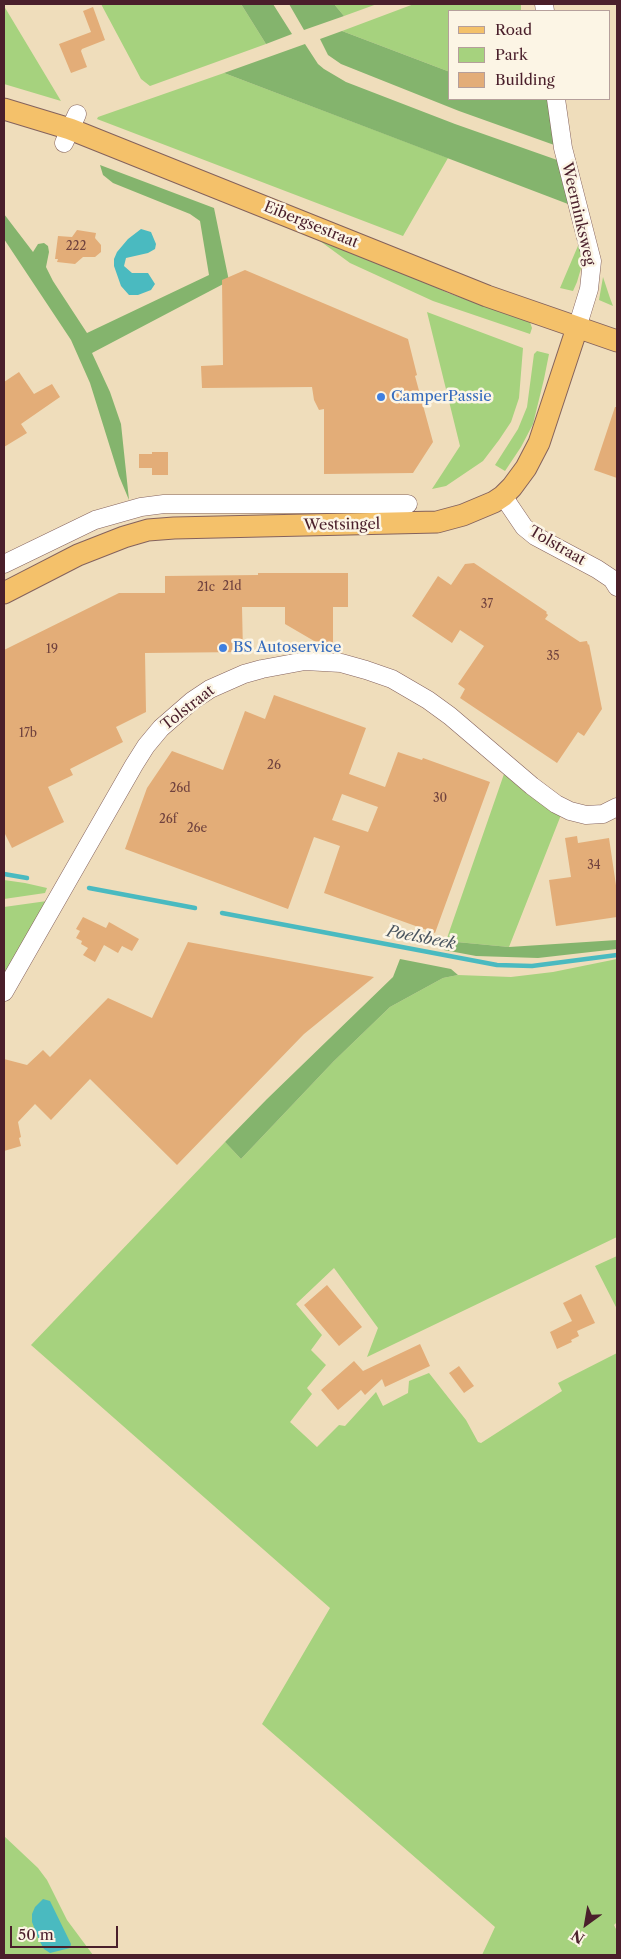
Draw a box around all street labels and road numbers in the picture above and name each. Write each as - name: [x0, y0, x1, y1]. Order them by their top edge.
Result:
- street label: Weerninksweg: [557, 161, 599, 267]
- street label: Eibergsestraat: [261, 198, 361, 252]
- street label: Westsingel: [304, 515, 380, 535]
- street label: Tolstraat: [525, 523, 589, 569]
- street label: Tolstraat: [158, 682, 218, 734]

